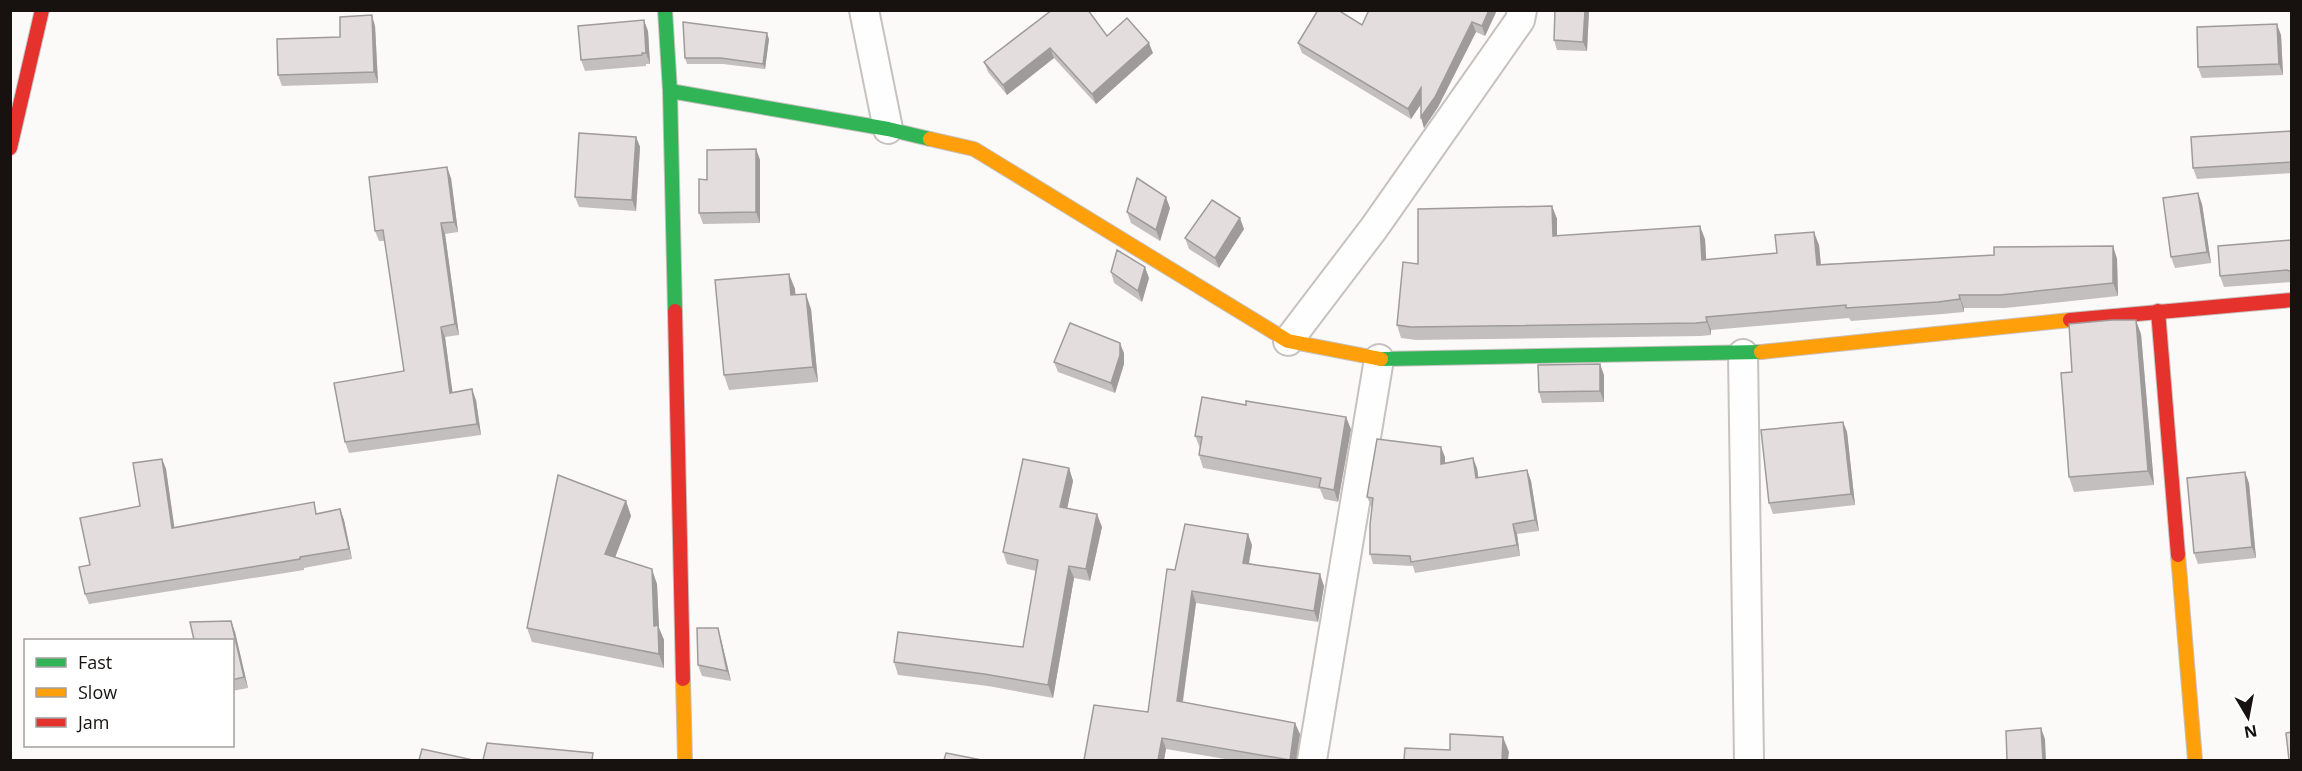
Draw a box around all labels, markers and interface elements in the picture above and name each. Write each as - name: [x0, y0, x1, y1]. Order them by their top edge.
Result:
- legend: [24, 639, 234, 747]
- text: Fast: [78, 650, 112, 674]
- text: Slow: [78, 680, 117, 704]
- north arrow: [2218, 687, 2278, 747]
- text: Jam: [76, 710, 110, 734]
- text: N: [2242, 720, 2259, 744]

